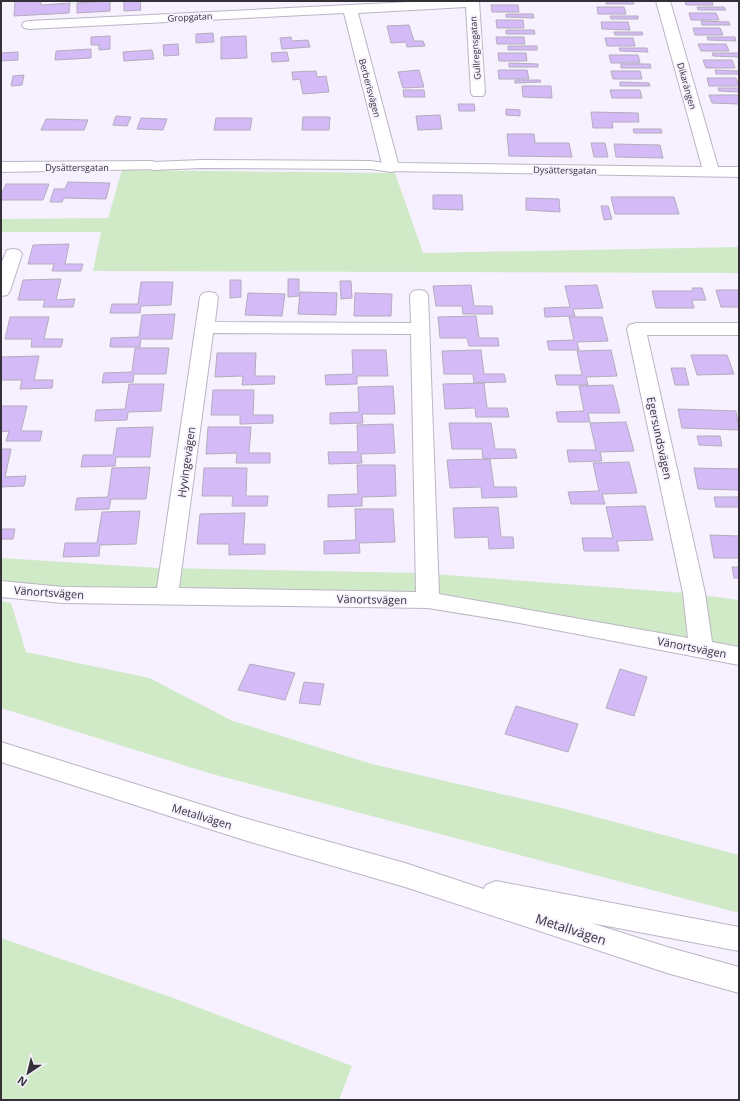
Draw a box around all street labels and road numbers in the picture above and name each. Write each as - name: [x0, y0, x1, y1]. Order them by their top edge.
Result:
- street label: Gropgatan: [167, 9, 213, 25]
- street label: Gullregnsgatan: [466, 16, 484, 80]
- street label: Berberisvägen: [356, 57, 384, 119]
- street label: Dikarängen: [674, 61, 700, 111]
- street label: Dysättersgatan: [45, 161, 109, 174]
- street label: Dysättersgatan: [533, 163, 597, 177]
- street label: Egersundsvägen: [644, 395, 676, 481]
- street label: Hyvingevägen: [174, 426, 198, 498]
- street label: Vänortsvägen: [13, 582, 85, 602]
- street label: Vänortsvägen: [337, 591, 407, 607]
- street label: Vänortsvägen: [656, 633, 728, 661]
- street label: Metallvägen: [170, 800, 234, 832]
- street label: Metallvägen: [533, 909, 609, 949]

